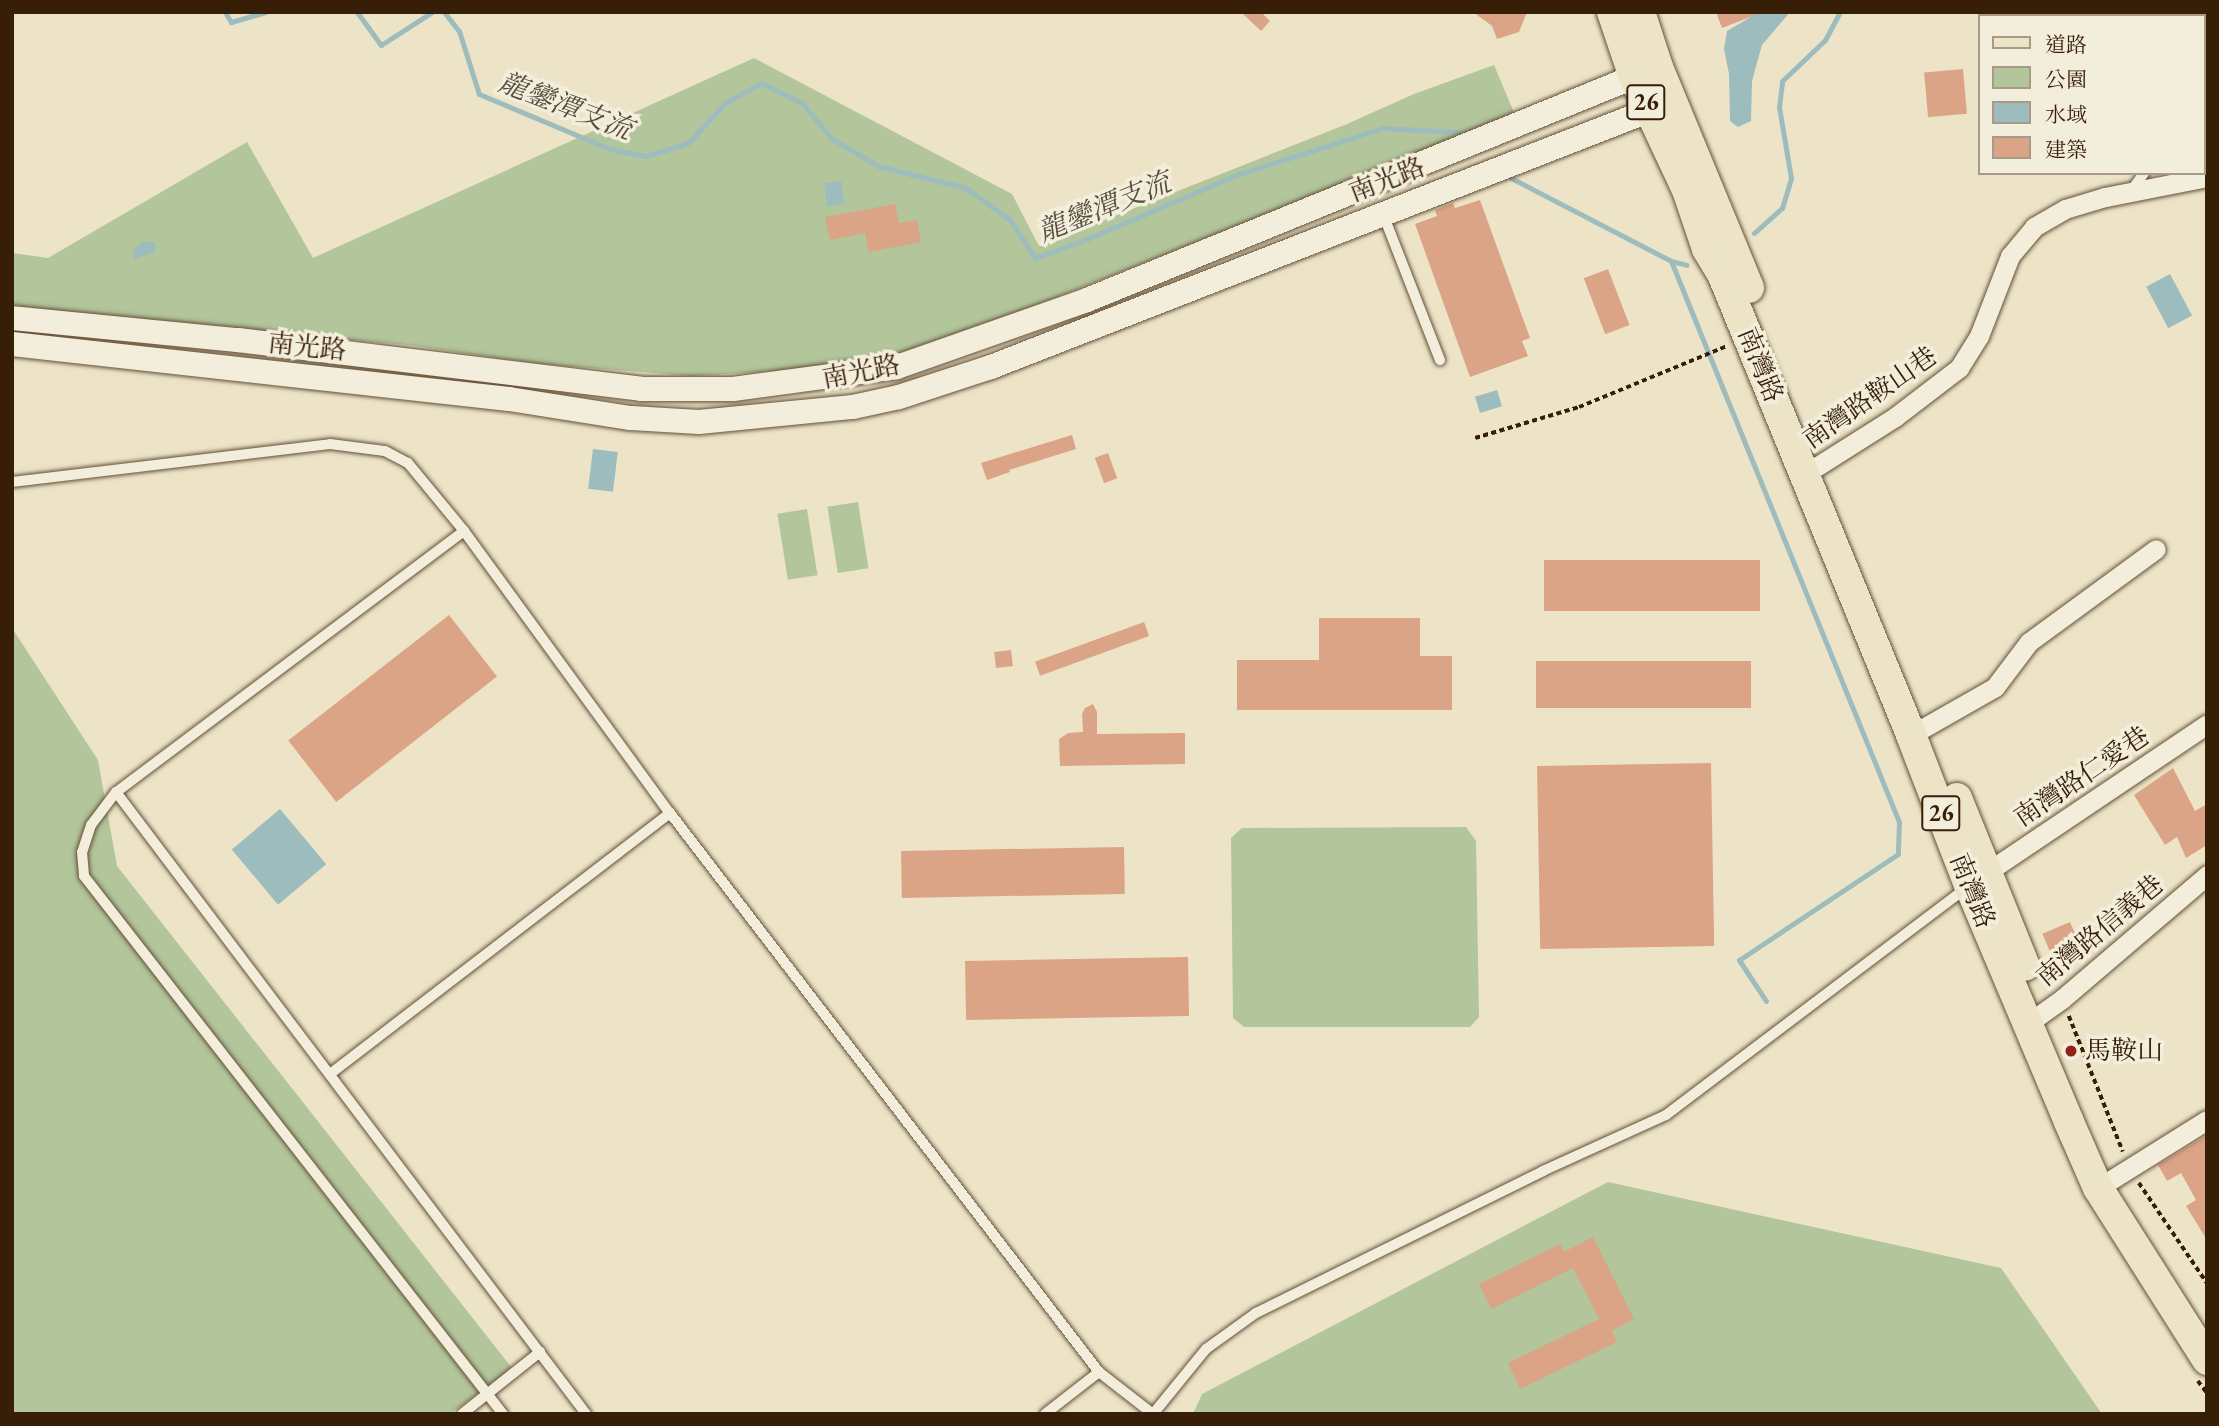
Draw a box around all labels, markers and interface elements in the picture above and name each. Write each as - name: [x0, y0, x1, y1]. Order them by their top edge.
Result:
- legend: [1978, 14, 2205, 175]
- text: 道路: [2045, 31, 2087, 58]
- water label: 龍鑾潭支流: [495, 64, 637, 146]
- text: 公園: [2045, 66, 2087, 93]
- road number: 26: [1625, 82, 1667, 122]
- text: 水域: [2045, 101, 2087, 128]
- text: 建築: [2045, 136, 2087, 163]
- street label: 南光路: [1345, 151, 1429, 209]
- water label: 龍鑾潭支流: [1033, 164, 1175, 248]
- street label: 南灣路: [1731, 323, 1789, 407]
- street label: 南光路: [267, 327, 347, 367]
- street label: 南灣路鞍山巷: [1797, 340, 1943, 456]
- street label: 南光路: [820, 349, 902, 395]
- street label: 南灣路仁愛巷: [2009, 720, 2155, 834]
- road number: 26: [1920, 792, 1962, 834]
- street label: 南灣路: [1943, 849, 2001, 933]
- street label: 南灣路信義巷: [2030, 869, 2170, 993]
- place label: 馬鞍山: [2085, 1035, 2163, 1067]
- marker: 馬鞍山: [2063, 1043, 2079, 1059]

